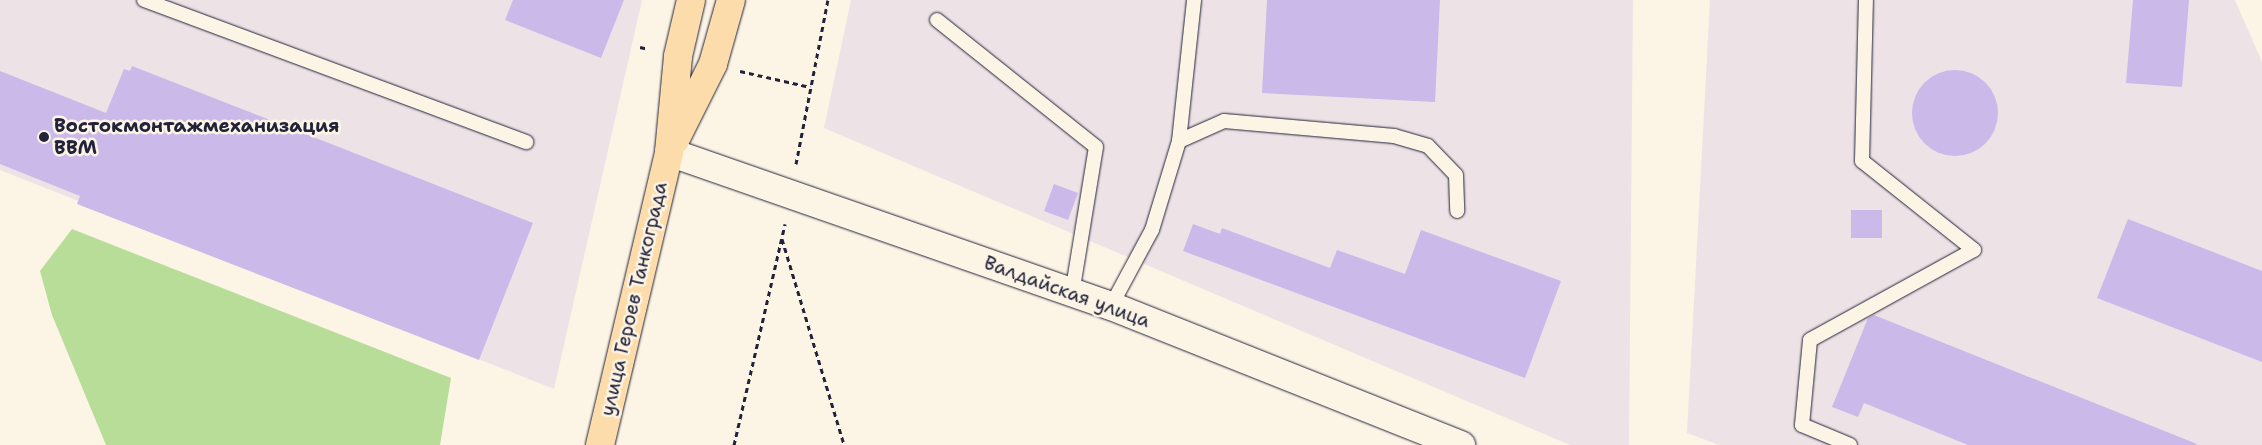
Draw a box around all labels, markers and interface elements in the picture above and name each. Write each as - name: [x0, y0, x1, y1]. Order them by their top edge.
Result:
- place label: Востокмонтажмеханизация ВВМ: [54, 115, 339, 159]
- marker: Востокмонтажмеханизация ВВМ: [38, 131, 50, 143]
- street label: улица Героев Танкограда: [596, 180, 672, 418]
- street label: Валдайская улица: [981, 251, 1153, 333]

